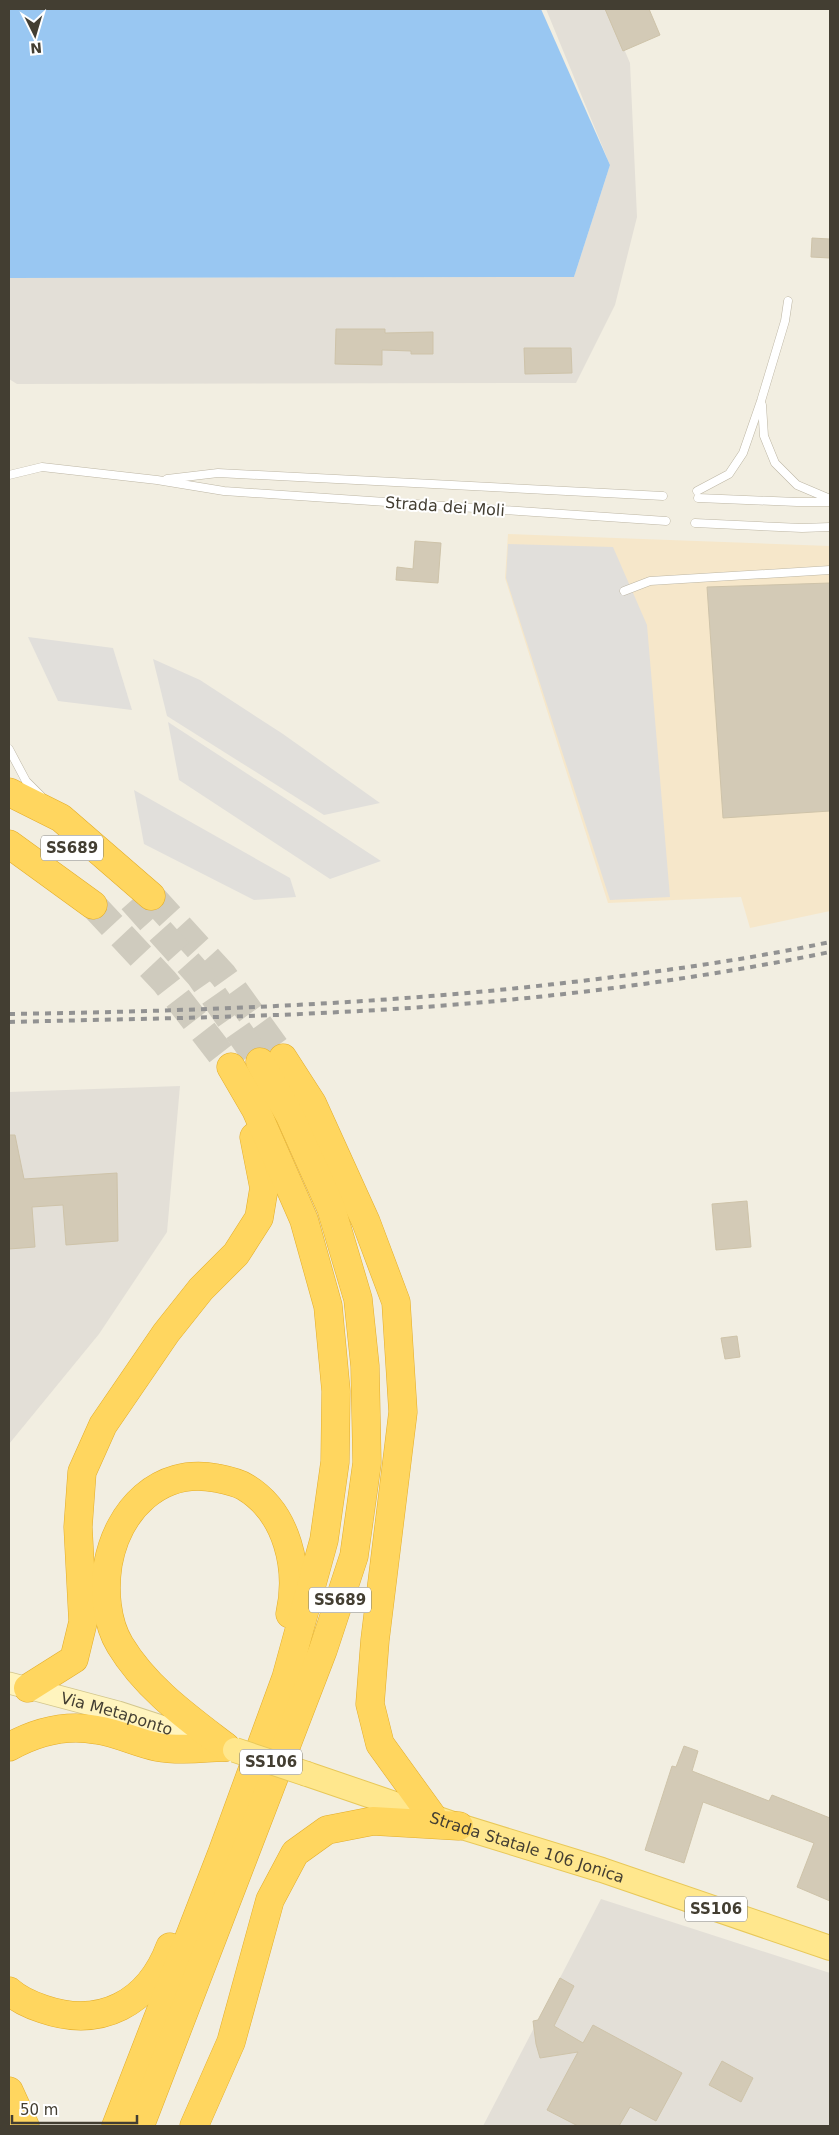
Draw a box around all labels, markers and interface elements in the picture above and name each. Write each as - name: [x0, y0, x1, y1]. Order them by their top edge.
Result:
- north arrow: [10, 10, 60, 60]
- text: N: [30, 39, 43, 56]
- street label: Strada dei Moli: [385, 493, 505, 520]
- road number: SS689: [41, 836, 103, 860]
- road number: SS689: [309, 1588, 371, 1612]
- street label: Via Metaponto: [59, 1688, 175, 1739]
- road number: SS106: [240, 1750, 302, 1774]
- street label: Strada Statale 106 Jonica: [427, 1808, 627, 1887]
- road number: SS106: [685, 1896, 747, 1922]
- scale bar: [12, 2092, 138, 2124]
- text: 50 m: [20, 2101, 58, 2119]

